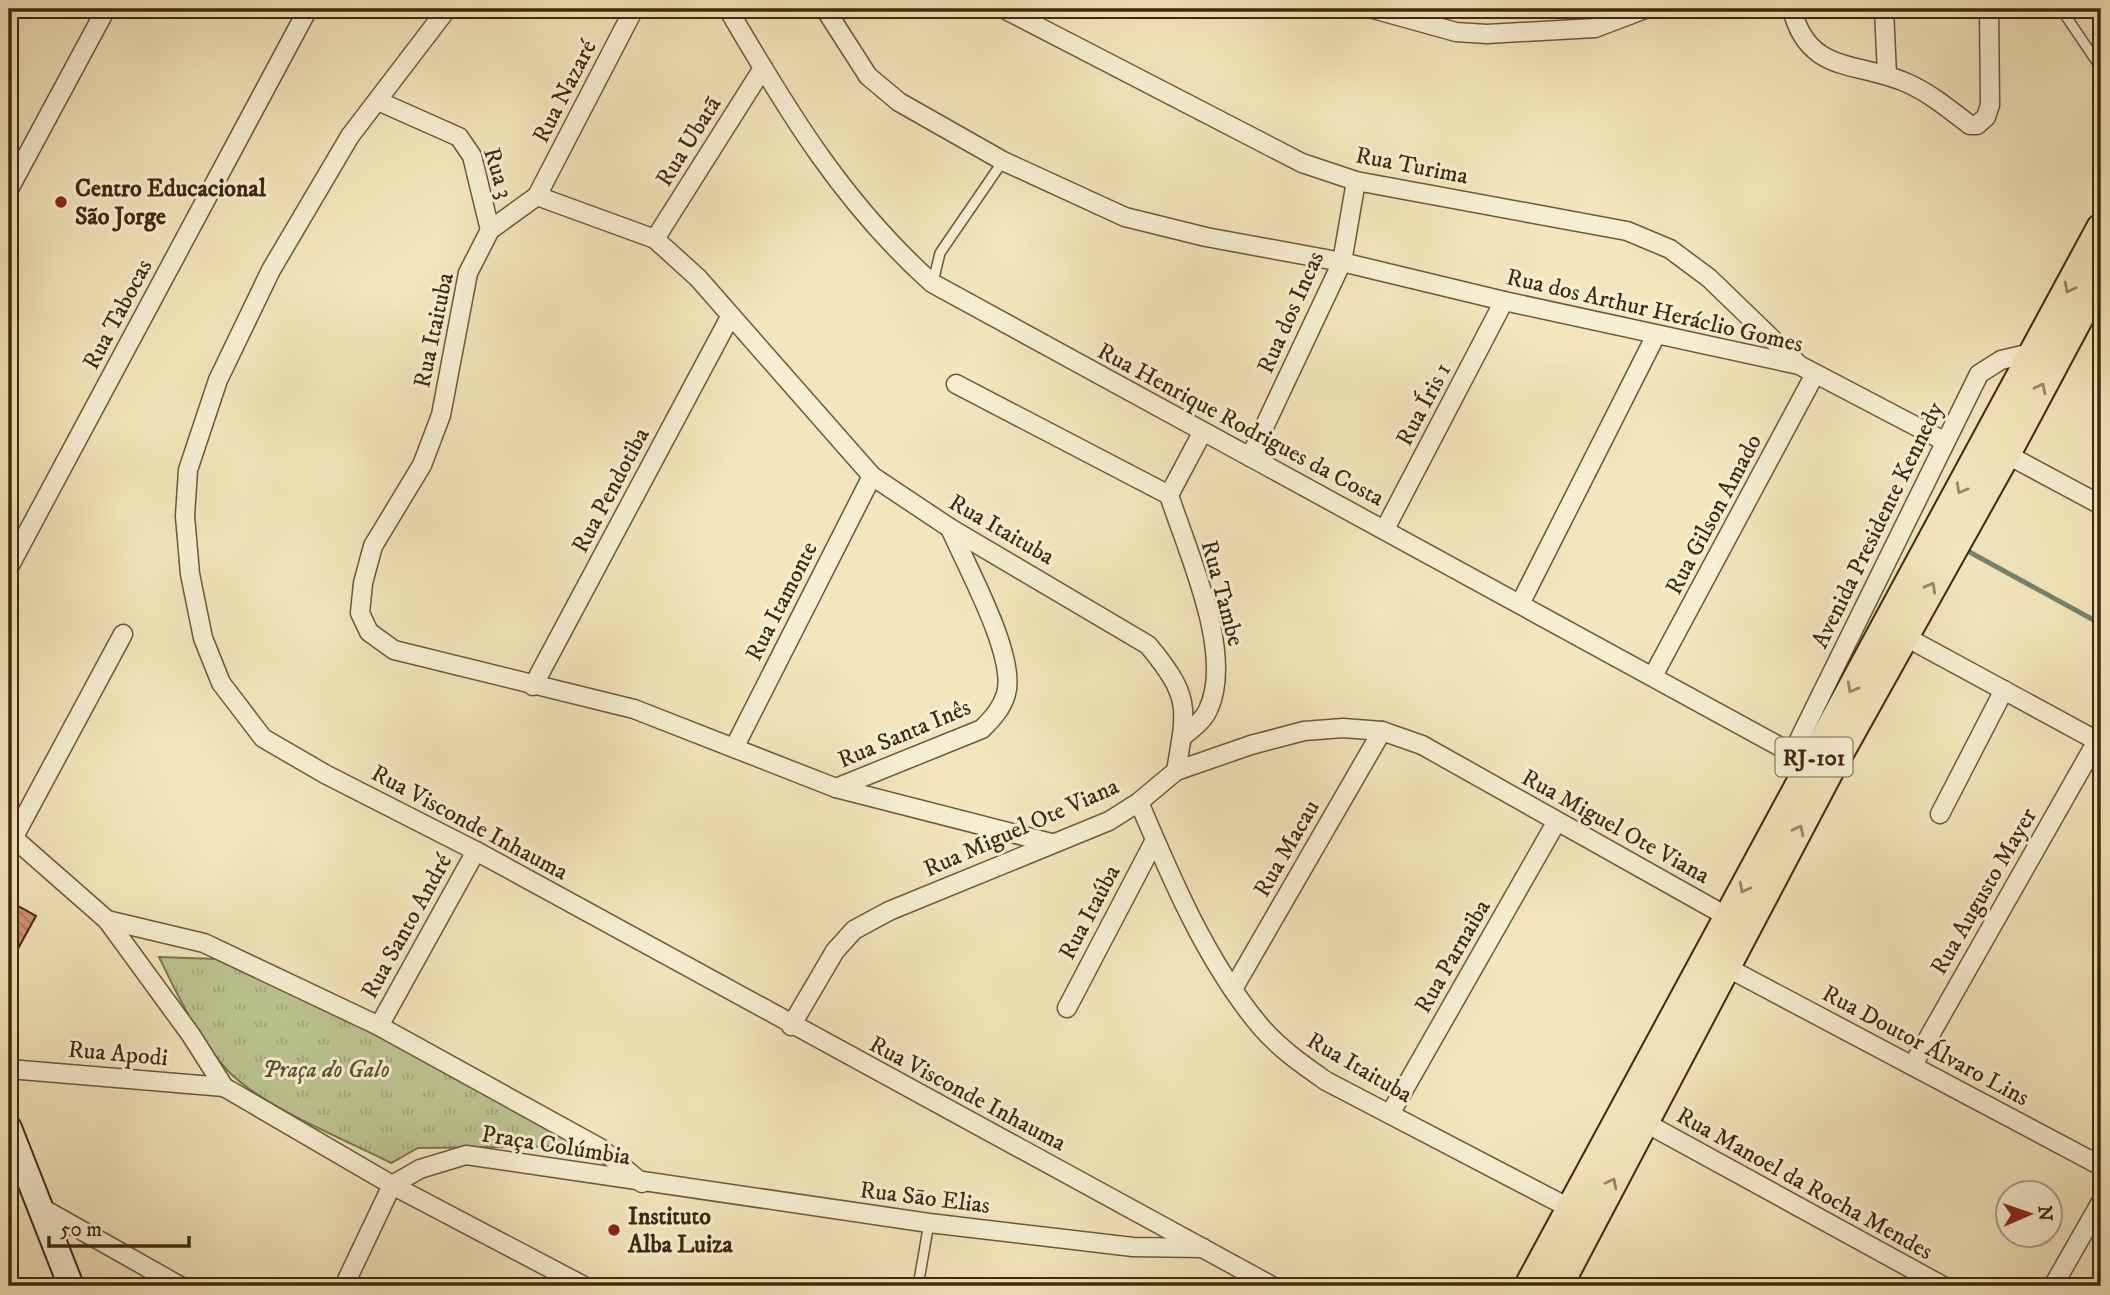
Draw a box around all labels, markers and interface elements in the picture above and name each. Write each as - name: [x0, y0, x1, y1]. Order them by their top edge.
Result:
- street label: Rua Nazaré: [526, 35, 604, 148]
- street label: Rua Ubatã: [649, 90, 729, 192]
- street label: Rua Turima: [1353, 140, 1472, 192]
- street label: Rua 3: [476, 144, 520, 202]
- place label: Centro Educacional São Jorge: [75, 174, 267, 232]
- marker: Centro Educacional São Jorge: [53, 194, 69, 210]
- street label: Rua dos Incas: [1251, 247, 1331, 378]
- street label: Rua Tabocas: [76, 254, 159, 375]
- street label: Rua dos Arthur Heráclio Gomes: [1504, 262, 1806, 360]
- street label: Rua Itaituba: [407, 269, 461, 391]
- one-way arrow: [2064, 281, 2077, 294]
- street label: Rua Henrique Rodrigues da Costa: [1092, 336, 1390, 514]
- street label: Rua Íris 1: [1389, 357, 1458, 451]
- one-way arrow: [2032, 383, 2046, 395]
- street label: Avenida Presidente Kennedy: [1805, 397, 1951, 653]
- street label: Rua Pendotiba: [565, 422, 657, 558]
- street label: Rua Gilson Amado: [1659, 429, 1769, 600]
- one-way arrow: [1956, 481, 1969, 494]
- street label: Rua Itaituba: [943, 488, 1060, 573]
- street label: Rua Itamonte: [739, 537, 825, 666]
- street label: Rua Tambe: [1194, 537, 1251, 649]
- one-way arrow: [1923, 582, 1936, 595]
- one-way arrow: [1847, 681, 1860, 694]
- street label: Rua Santa Inês: [833, 692, 975, 775]
- road number: RJ-101: [1776, 737, 1853, 776]
- street label: Rua Visconde Inhauma: [366, 758, 574, 888]
- street label: Rua Miguel Ote Viana: [1516, 763, 1716, 891]
- street label: Rua Miguel Ote Viana: [919, 771, 1124, 884]
- street label: Rua Macau: [1247, 795, 1327, 902]
- street label: Rua Augusto Mayer: [1924, 803, 2044, 980]
- one-way arrow: [1790, 825, 1804, 837]
- street label: Rua Santo André: [355, 849, 459, 1004]
- street label: Rua Itaúba: [1052, 859, 1128, 965]
- one-way arrow: [1738, 881, 1752, 894]
- street label: Rua Parnaiba: [1408, 894, 1498, 1019]
- street label: Rua Doutor Álvaro Lins: [1817, 978, 2035, 1113]
- street label: Rua Itaituba: [1301, 1026, 1418, 1111]
- street label: Rua Visconde Inhauma: [864, 1029, 1072, 1159]
- street label: Rua Apodi: [67, 1035, 169, 1073]
- park label: Praça do Galo: [262, 1055, 390, 1085]
- street label: Rua Manoel da Rocha Mendes: [1671, 1101, 1938, 1267]
- street label: Praça Colúmbia: [479, 1119, 633, 1173]
- street label: Rua Sāo Elias: [858, 1175, 992, 1221]
- one-way arrow: [1604, 1177, 1618, 1190]
- north arrow: [1994, 1180, 2064, 1250]
- place label: Instituto Alba Luiza: [627, 1202, 734, 1260]
- scale bar: [49, 1204, 189, 1248]
- text: N: [2033, 1205, 2056, 1222]
- text: 50 m: [60, 1217, 102, 1243]
- marker: Instituto Alba Luiza: [606, 1222, 622, 1238]

